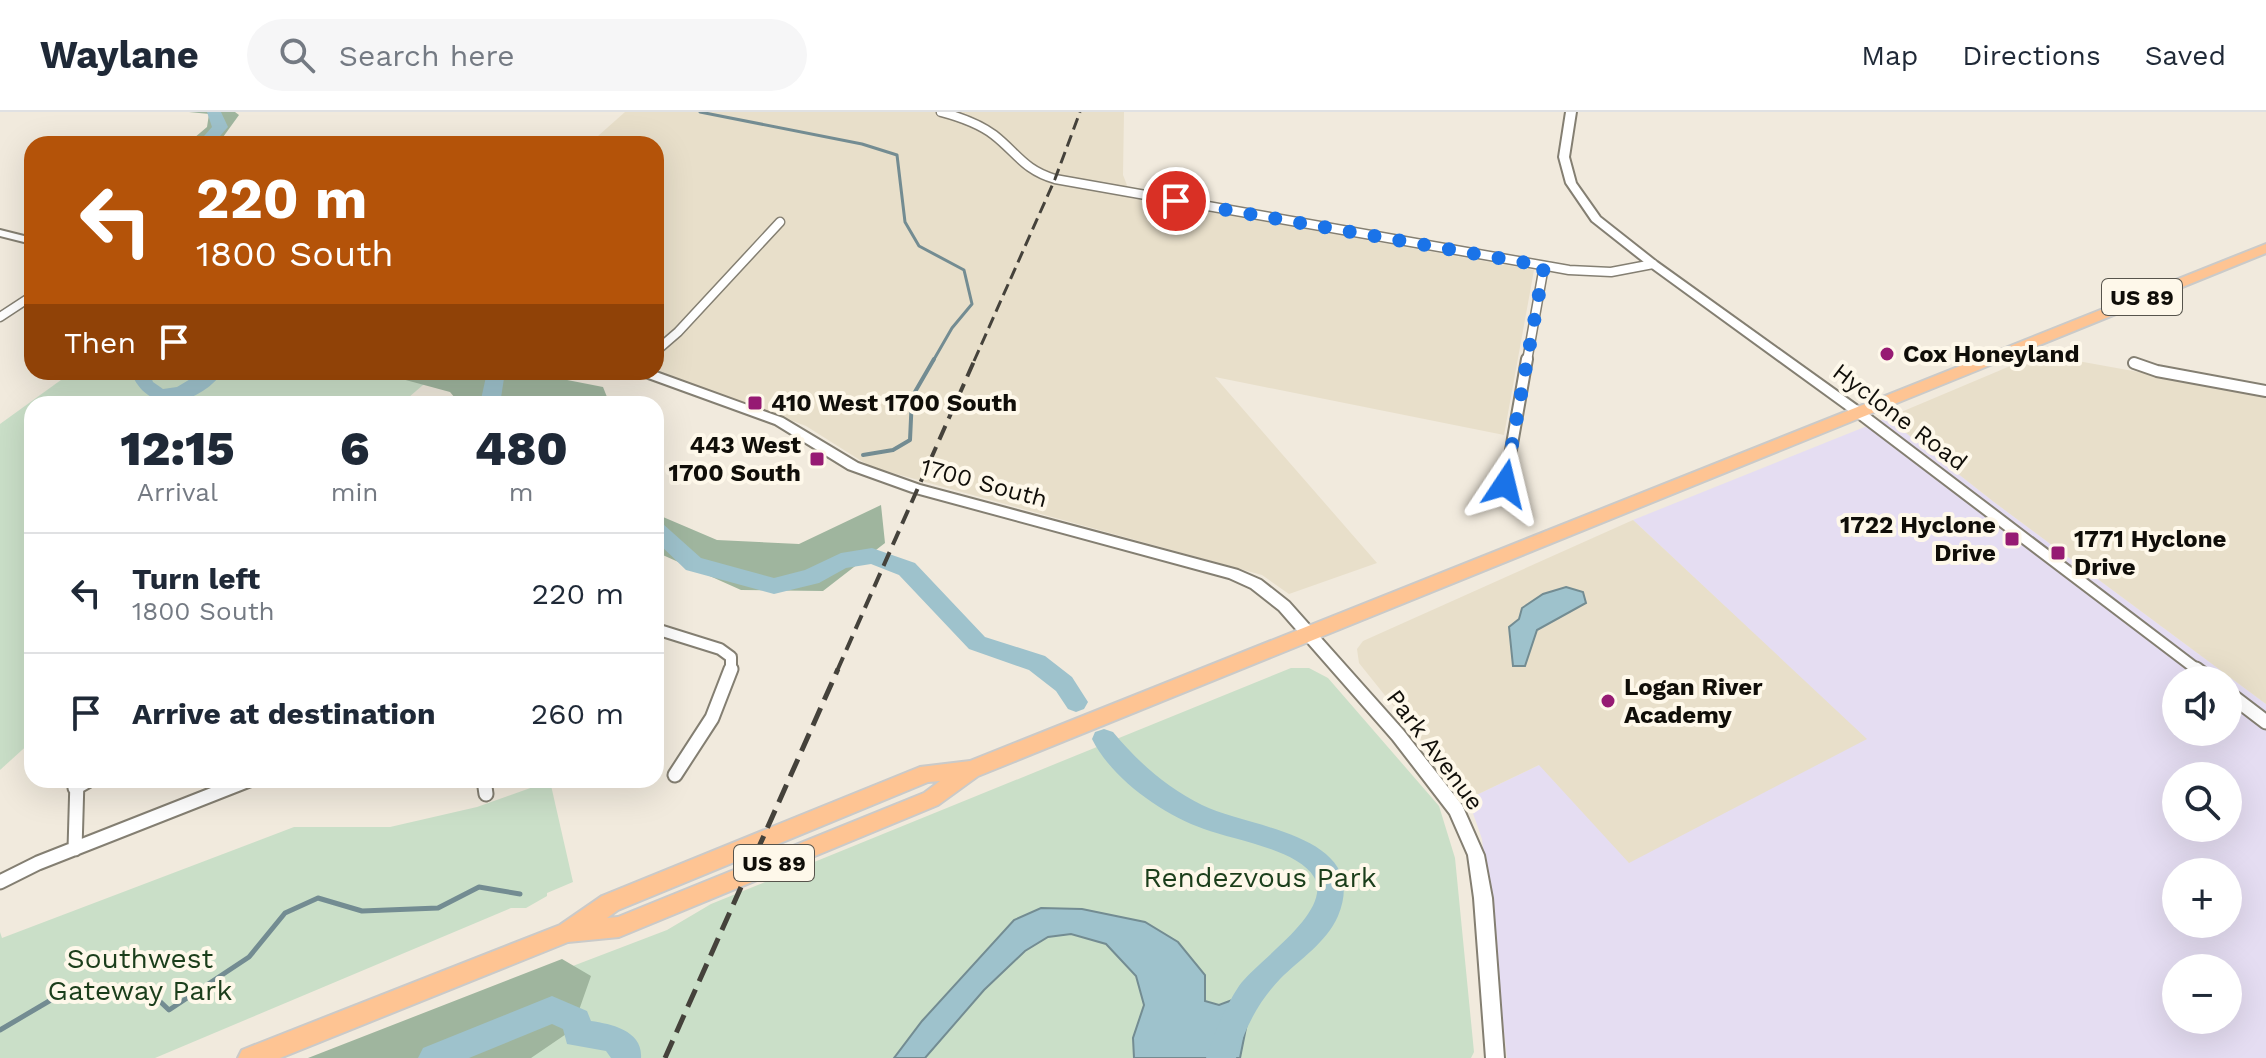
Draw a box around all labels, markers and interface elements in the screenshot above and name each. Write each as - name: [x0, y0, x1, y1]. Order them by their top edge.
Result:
- search box: [247, 19, 807, 91]
- text: Waylane: [40, 33, 199, 77]
- icon: search: [275, 33, 319, 77]
- text: Search here: [339, 38, 515, 73]
- text: Map: [1861, 39, 1918, 72]
- text: Directions: [1962, 39, 2101, 72]
- text: Saved: [2145, 39, 2226, 72]
- text: 220 m: [196, 166, 368, 232]
- pin: [1142, 167, 1210, 235]
- icon: left: [64, 168, 168, 272]
- icon: arrive: [1154, 179, 1198, 223]
- text: 1800 South: [196, 233, 394, 275]
- road number: US 89: [2102, 279, 2182, 315]
- icon: arrive: [152, 320, 196, 364]
- text: Then: [64, 325, 136, 360]
- place label: Cox Honeyland: [1903, 340, 2079, 368]
- marker: Cox Honeyland: [1878, 345, 1896, 363]
- street label: Hyclone Road: [1827, 357, 1973, 477]
- place label: 410 West 1700 South: [771, 389, 1017, 417]
- marker: 410 West 1700 South: [746, 394, 764, 412]
- text: 12:15: [120, 420, 234, 477]
- text: 6: [340, 420, 369, 477]
- text: 480: [475, 420, 568, 477]
- place label: 443 West 1700 South: [669, 431, 802, 487]
- position arrow: [1463, 442, 1547, 526]
- marker: 443 West 1700 South: [808, 450, 826, 468]
- street label: 1700 South: [918, 453, 1050, 513]
- text: Arrival: [137, 477, 218, 507]
- text: min: [331, 477, 378, 507]
- text: m: [509, 477, 534, 507]
- place label: 1722 Hyclone Drive: [1840, 511, 1996, 567]
- place label: 1771 Hyclone Drive: [2074, 525, 2227, 581]
- marker: 1722 Hyclone Drive: [2003, 530, 2021, 548]
- marker: 1771 Hyclone Drive: [2049, 544, 2067, 562]
- text: Turn left: [132, 561, 260, 596]
- icon: left: [64, 571, 108, 615]
- text: 220 m: [532, 576, 624, 611]
- text: 1800 South: [132, 596, 275, 626]
- map controls: [2162, 666, 2242, 1034]
- button: sound: [2162, 666, 2242, 746]
- place label: Logan River Academy: [1624, 673, 1763, 729]
- street label: Park Avenue: [1381, 684, 1489, 816]
- icon: arrive: [64, 691, 108, 735]
- marker: Logan River Academy: [1599, 692, 1617, 710]
- text: Arrive at destination: [132, 696, 436, 731]
- text: 260 m: [531, 696, 624, 731]
- button: search: [2162, 762, 2242, 842]
- road number: US 89: [734, 845, 814, 881]
- button: +: [2162, 858, 2242, 938]
- park label: Rendezvous Park: [1143, 861, 1377, 894]
- park label: Southwest Gateway Park: [48, 942, 233, 1007]
- button: −: [2162, 954, 2242, 1034]

